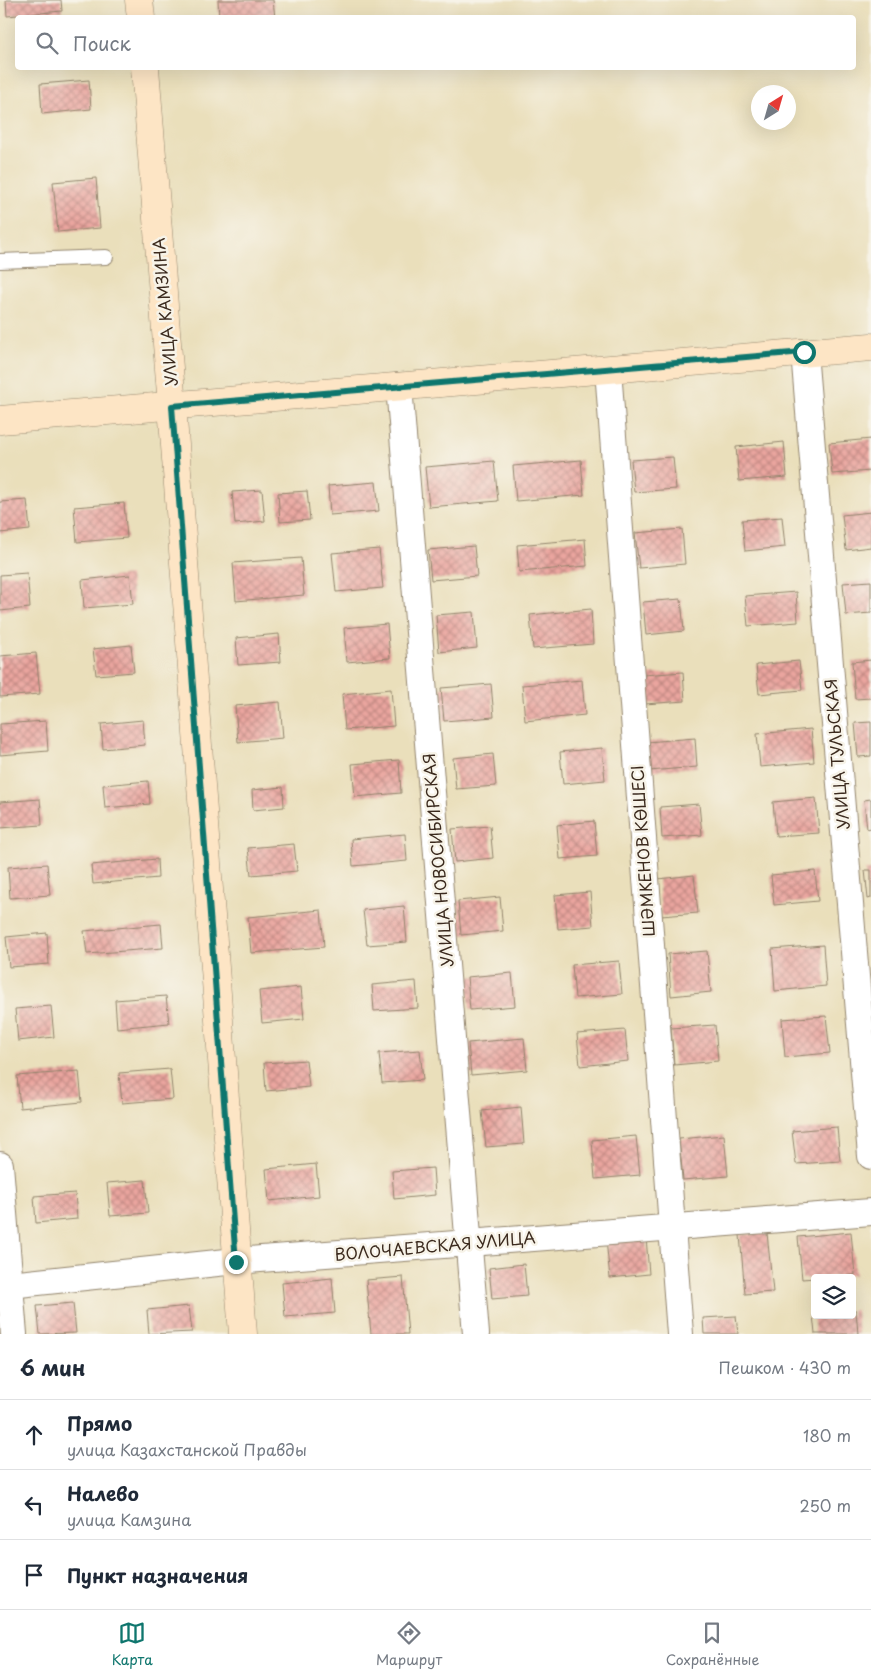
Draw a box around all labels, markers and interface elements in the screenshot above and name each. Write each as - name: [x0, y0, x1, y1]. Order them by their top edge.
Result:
- search box: [15, 15, 856, 70]
- icon: search: [33, 29, 61, 57]
- text: Поиск: [73, 29, 131, 57]
- north arrow: [751, 85, 796, 130]
- street label: УЛИЦА КАМЗИНА: [146, 237, 182, 387]
- route start: [793, 341, 816, 364]
- street label: УЛИЦА ТУЛЬСКАЯ: [817, 678, 855, 830]
- street label: УЛИЦА НОВОСИБИРСКАЯ: [416, 752, 458, 968]
- street label: ШӘМКЕНОВ КӨШЕСІ: [624, 765, 660, 938]
- street label: ВОЛОЧАЕВСКАЯ УЛИЦА: [333, 1224, 536, 1266]
- route end: [225, 1251, 248, 1274]
- map controls: [811, 1274, 856, 1319]
- button: layers: [811, 1274, 856, 1319]
- text: 6 мин: [20, 1351, 86, 1383]
- text: Пешком · 430 m: [719, 1355, 851, 1379]
- text: Прямо: [67, 1409, 132, 1437]
- icon: ahead: [20, 1421, 48, 1449]
- text: 180 m: [803, 1423, 851, 1447]
- text: улица Казахстанской Правды: [67, 1437, 307, 1461]
- text: Налево: [67, 1479, 139, 1507]
- icon: left: [20, 1491, 48, 1519]
- text: 250 m: [800, 1493, 851, 1517]
- text: улица Камзина: [67, 1507, 191, 1531]
- icon: arrive: [20, 1561, 48, 1589]
- text: Пункт назначения: [67, 1561, 248, 1589]
- tab: Карта: [112, 1619, 153, 1670]
- tab: Маршрут: [376, 1619, 442, 1670]
- tab: Сохранённые: [666, 1619, 759, 1670]

